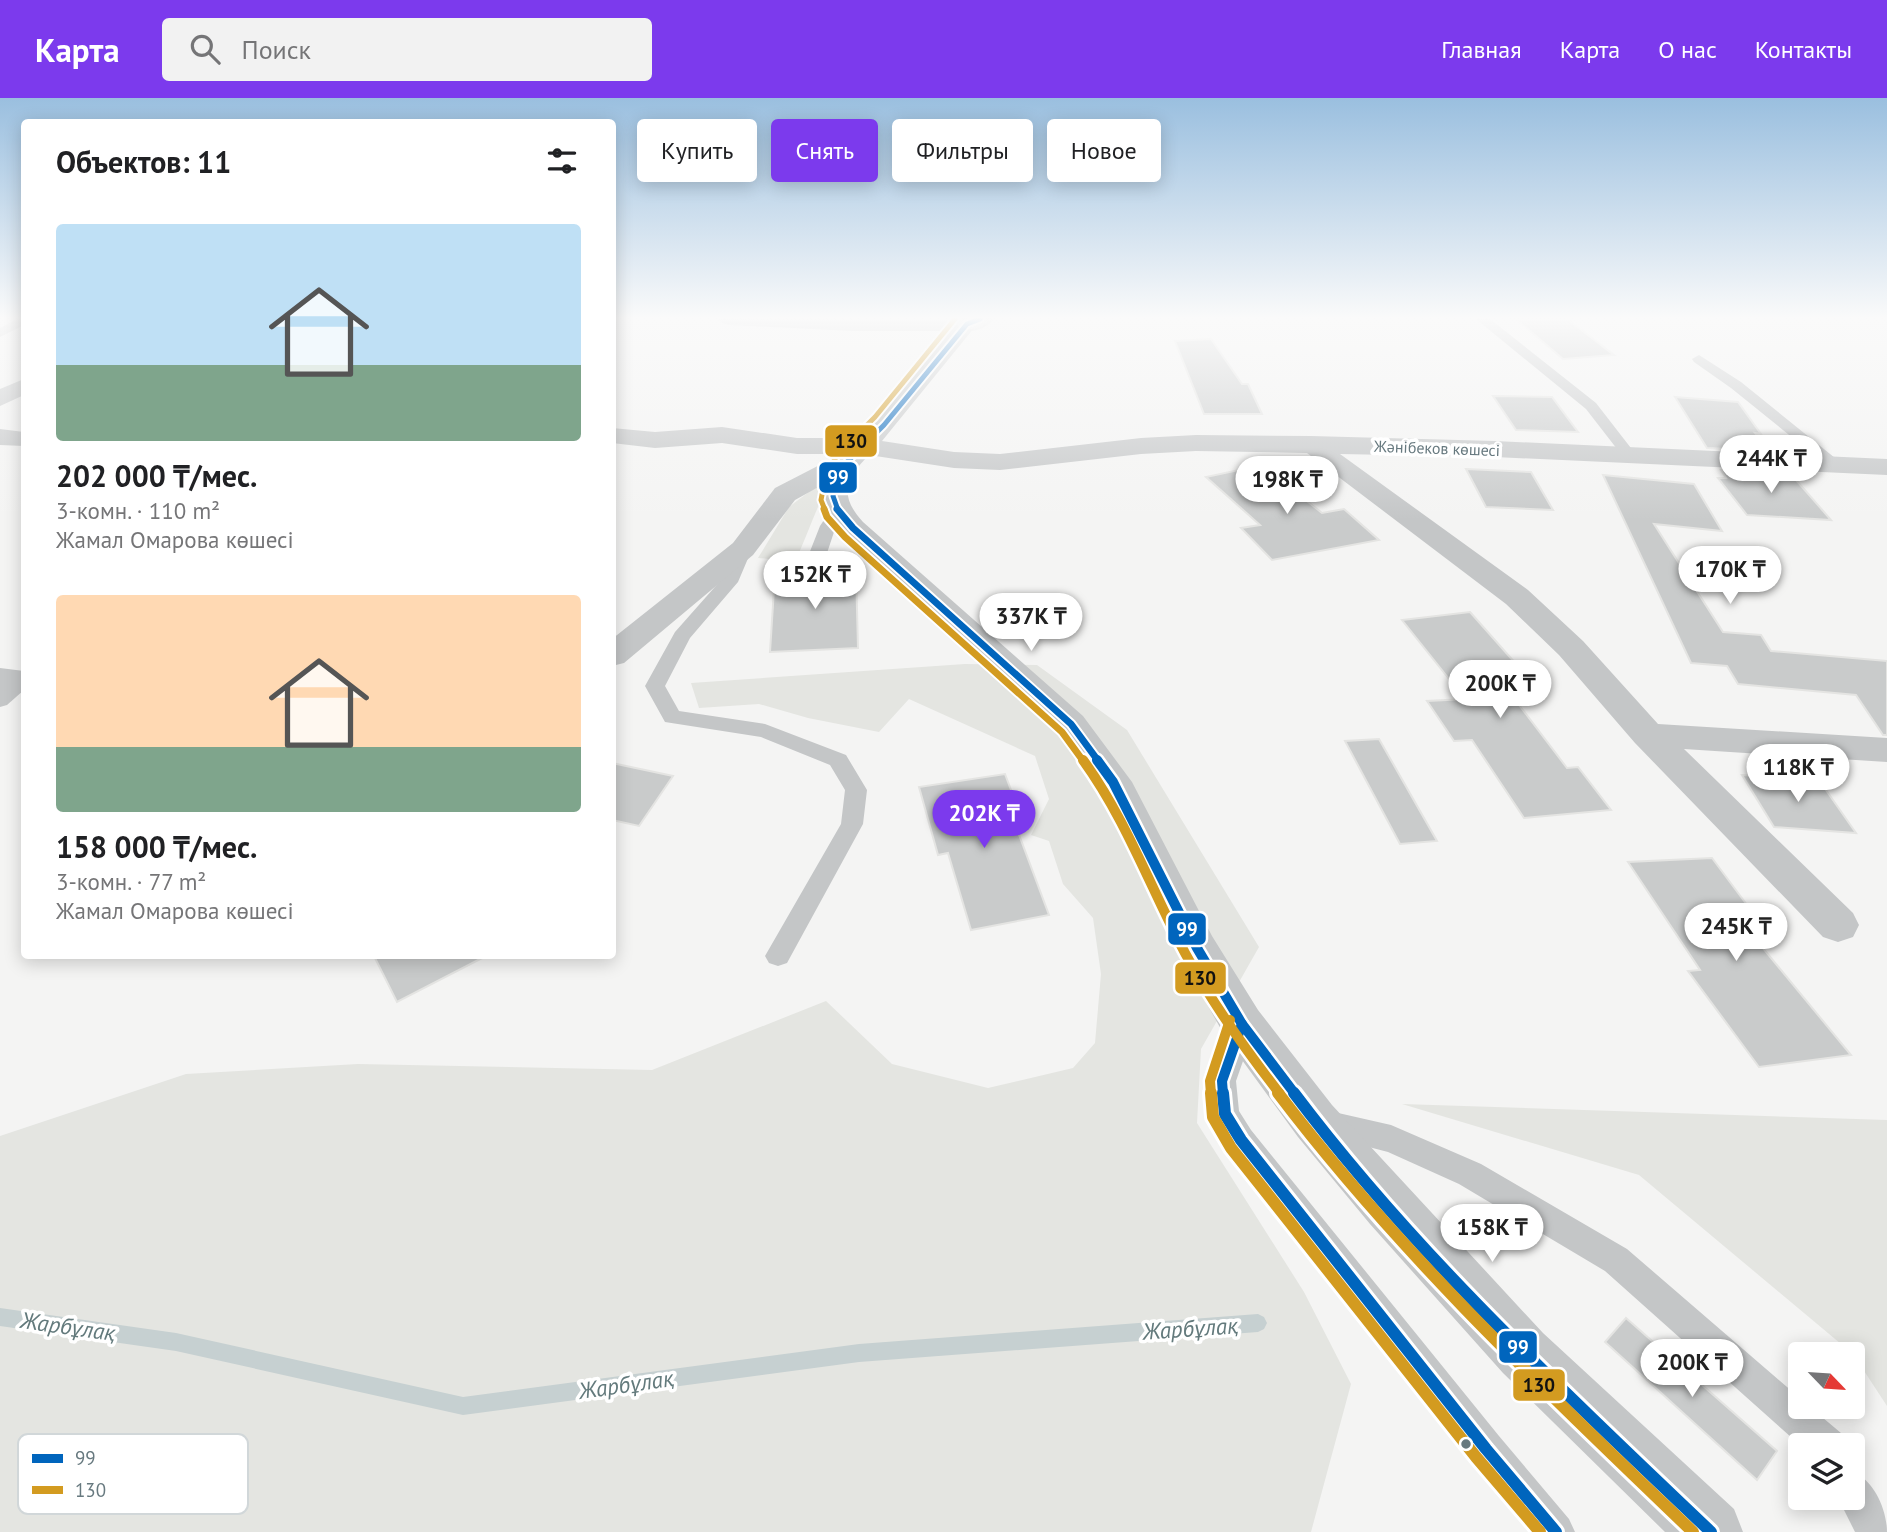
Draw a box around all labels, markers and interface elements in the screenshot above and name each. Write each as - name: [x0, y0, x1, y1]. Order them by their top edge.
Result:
- search box: [162, 18, 652, 81]
- text: Карта: [35, 28, 120, 71]
- icon: search: [186, 30, 224, 68]
- text: Поиск: [242, 33, 311, 66]
- text: Главная: [1441, 34, 1522, 65]
- text: Карта: [1560, 34, 1620, 65]
- text: О нас: [1658, 34, 1717, 65]
- text: Контакты: [1755, 34, 1852, 65]
- chip: Купить: [637, 119, 757, 182]
- chip: Снять: [771, 119, 878, 182]
- chip: Фильтры: [892, 119, 1033, 182]
- chip: Новое: [1047, 119, 1161, 182]
- text: Объектов: 11: [56, 142, 231, 181]
- icon: filters: [543, 142, 581, 180]
- icon: home: [256, 269, 382, 395]
- line badge: 130: [824, 424, 878, 458]
- text: 130: [835, 429, 867, 453]
- street label: Жәнібеков көшесі: [1373, 436, 1500, 460]
- pin: 244K ₸: [1714, 436, 1828, 495]
- text: 244K ₸: [1735, 443, 1807, 472]
- text: 202 000 ₸/мес.: [56, 456, 257, 495]
- pin: 198K ₸: [1230, 456, 1344, 516]
- line badge: 99: [818, 461, 858, 494]
- text: 198K ₸: [1251, 464, 1323, 493]
- text: 99: [827, 465, 849, 489]
- text: 3-комн. · 110 m²: [56, 496, 220, 525]
- text: Жамал Омарова көшесі: [56, 525, 294, 554]
- pin: 170K ₸: [1673, 546, 1787, 606]
- pin: 152K ₸: [758, 552, 872, 611]
- text: 170K ₸: [1694, 554, 1766, 583]
- text: 152K ₸: [779, 559, 851, 588]
- pin: 337K ₸: [974, 594, 1088, 653]
- text: 337K ₸: [995, 601, 1067, 630]
- icon: home: [256, 640, 382, 766]
- pin: 200K ₸: [1443, 660, 1557, 720]
- text: 200K ₸: [1464, 668, 1536, 697]
- pin: 118K ₸: [1741, 744, 1855, 804]
- text: 118K ₸: [1762, 752, 1834, 781]
- pin: 202K ₸: [927, 790, 1041, 850]
- text: 202K ₸: [948, 798, 1020, 827]
- text: 158 000 ₸/мес.: [56, 827, 257, 866]
- text: 3-комн. · 77 m²: [56, 867, 206, 896]
- text: Жамал Омарова көшесі: [56, 896, 294, 925]
- pin: 245K ₸: [1679, 904, 1793, 963]
- text: 245K ₸: [1700, 911, 1772, 940]
- line badge: 99: [1167, 912, 1207, 946]
- text: 99: [1176, 917, 1198, 941]
- line badge: 130: [1174, 961, 1227, 995]
- text: 130: [1184, 966, 1216, 990]
- pin: 158K ₸: [1435, 1204, 1549, 1264]
- text: 158K ₸: [1456, 1212, 1528, 1241]
- water label: Жарбұлақ: [17, 1305, 118, 1347]
- water label: Жарбұлақ: [1140, 1310, 1240, 1346]
- line badge: 99: [1498, 1330, 1538, 1364]
- text: 99: [1507, 1335, 1529, 1359]
- pin: 200K ₸: [1635, 1340, 1749, 1399]
- north arrow: [1788, 1342, 1866, 1419]
- map controls: [1788, 1342, 1865, 1510]
- text: 200K ₸: [1656, 1347, 1728, 1376]
- water label: Жарбұлақ: [575, 1363, 676, 1405]
- line badge: 130: [1512, 1368, 1566, 1402]
- text: 130: [1523, 1373, 1555, 1397]
- button: layers: [1788, 1433, 1865, 1510]
- legend: [18, 1434, 248, 1514]
- unlabelled marker: [1459, 1437, 1473, 1451]
- text: 99: [75, 1446, 96, 1470]
- text: 130: [75, 1478, 106, 1502]

